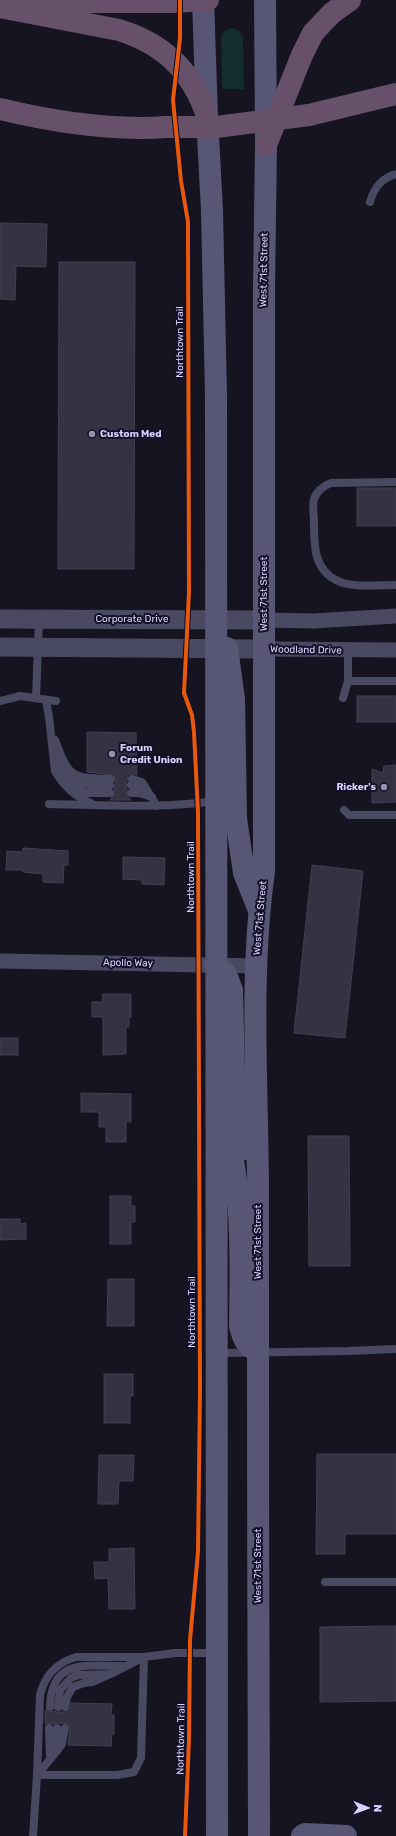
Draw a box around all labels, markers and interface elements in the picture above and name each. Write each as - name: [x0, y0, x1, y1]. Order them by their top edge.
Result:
- street label: West 71st Street: [257, 233, 271, 307]
- street label: Northtown Trail: [174, 306, 186, 378]
- place label: Custom Med: [100, 428, 162, 440]
- marker: Custom Med: [87, 429, 97, 439]
- street label: West 71st Street: [258, 557, 270, 631]
- street label: Corporate Drive: [95, 613, 169, 625]
- street label: Woodland Drive: [270, 643, 342, 657]
- place label: Forum Credit Union: [120, 742, 183, 766]
- marker: Forum Credit Union: [107, 749, 117, 759]
- place label: Ricker's: [336, 781, 376, 793]
- marker: Ricker's: [379, 782, 389, 792]
- street label: Northtown Trail: [185, 841, 197, 913]
- street label: West 71st Street: [251, 880, 269, 956]
- street label: Apollo Way: [103, 957, 154, 969]
- street label: West 71st Street: [252, 1205, 264, 1279]
- street label: Northtown Trail: [186, 1276, 198, 1348]
- street label: West 71st Street: [252, 1529, 264, 1603]
- street label: Northtown Trail: [174, 1703, 188, 1775]
- north arrow: [348, 1788, 388, 1828]
- text: N: [371, 1804, 384, 1812]

